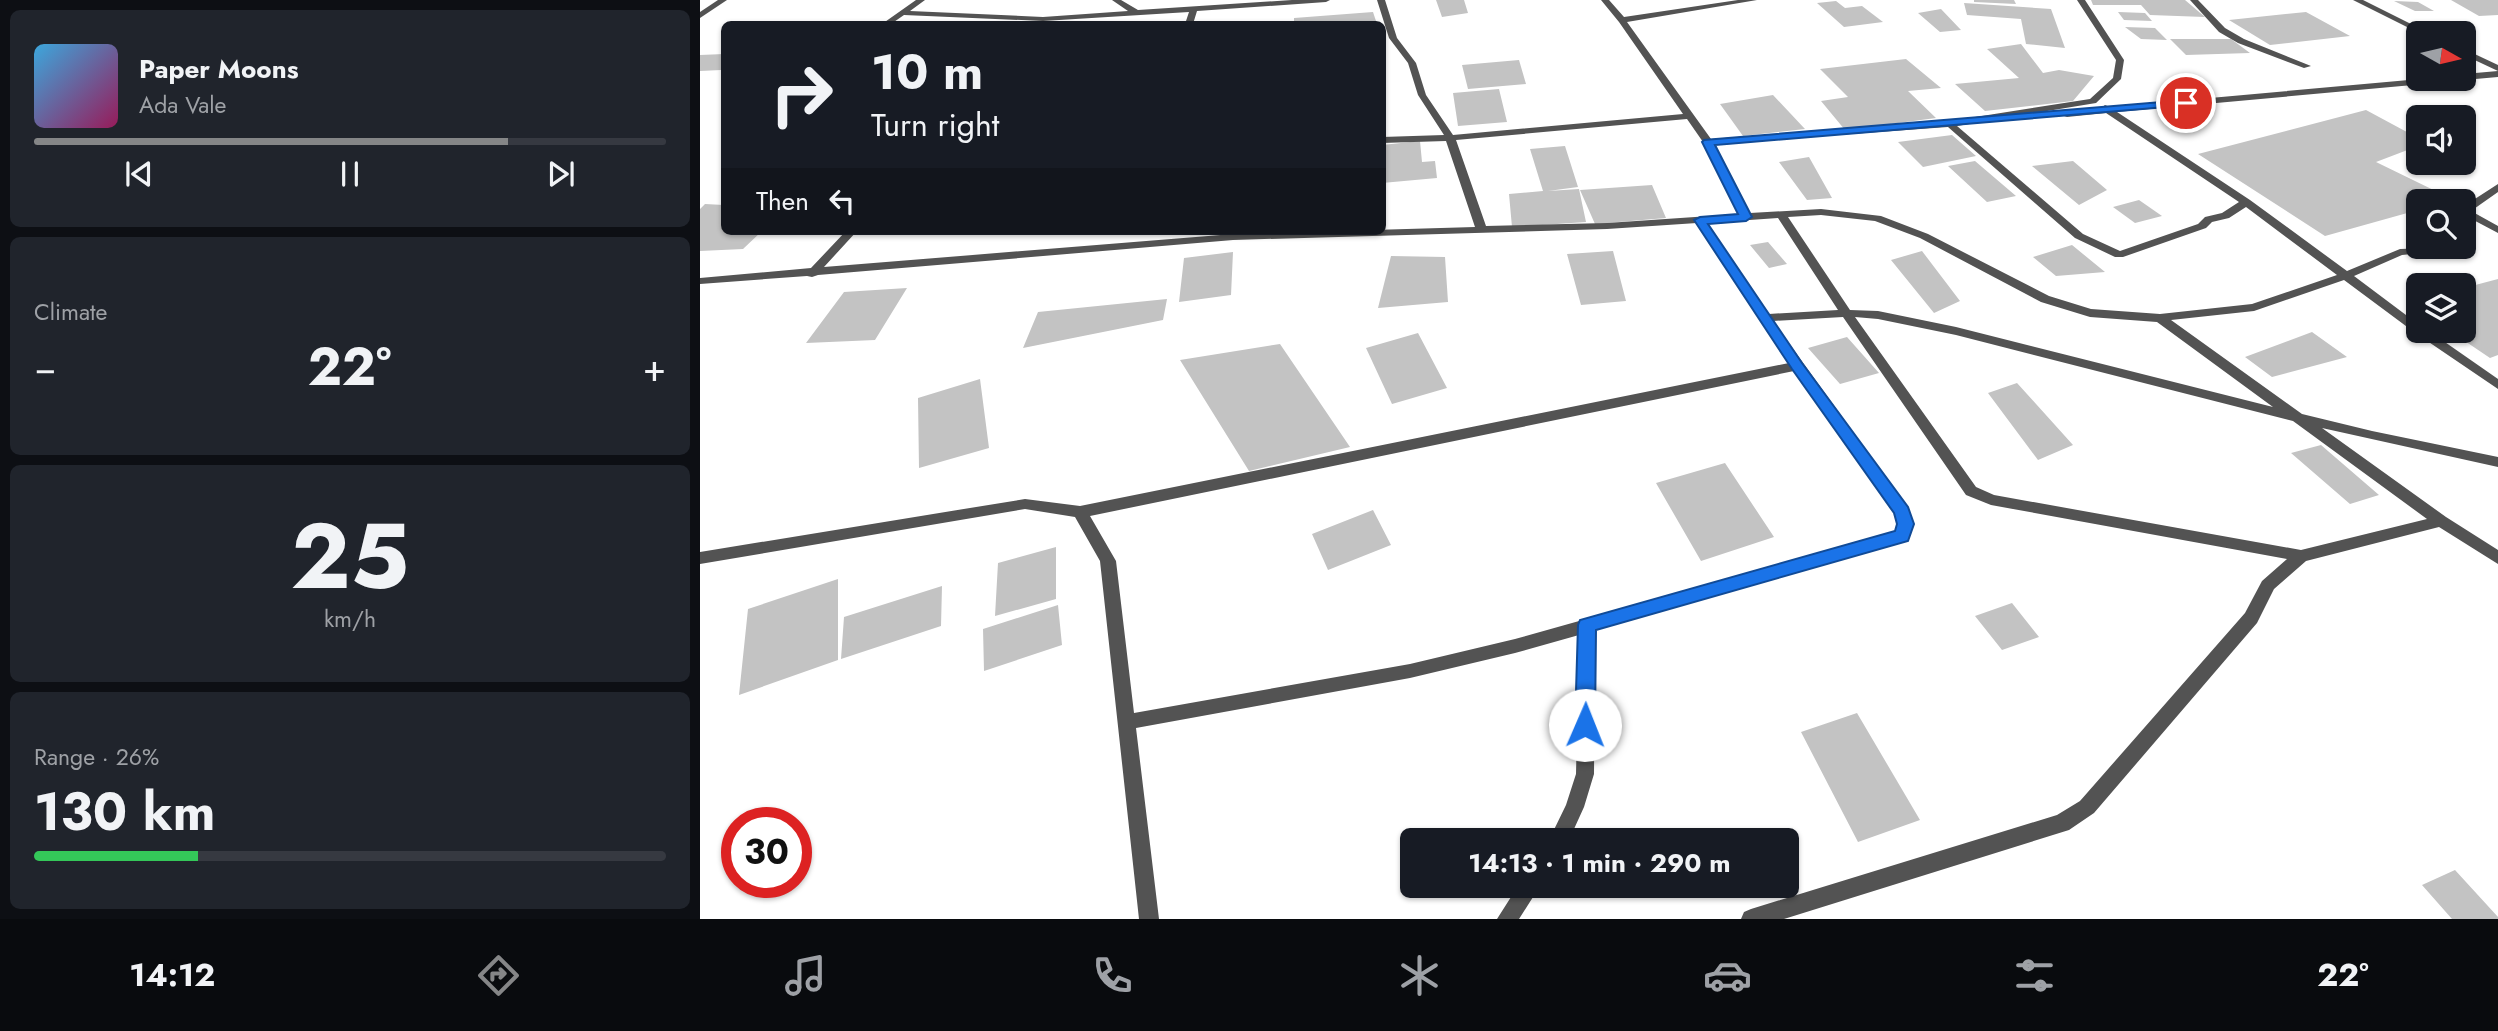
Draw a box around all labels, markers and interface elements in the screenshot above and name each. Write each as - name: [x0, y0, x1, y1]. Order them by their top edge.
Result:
- north arrow: [2406, 21, 2476, 91]
- map controls: [2406, 21, 2476, 343]
- text: 10 m: [871, 37, 983, 107]
- icon: right: [756, 49, 847, 140]
- text: Paper Moons: [139, 50, 299, 88]
- pin: [2156, 73, 2216, 133]
- icon: arrive: [2167, 84, 2205, 122]
- text: Ada Vale: [139, 88, 226, 122]
- text: Turn right: [871, 102, 1000, 148]
- button: sound: [2406, 105, 2476, 175]
- icon: previous: [120, 155, 158, 193]
- icon: pause: [331, 155, 369, 193]
- icon: next: [542, 155, 580, 193]
- text: Then: [756, 182, 809, 220]
- icon: left: [823, 182, 861, 220]
- button: search: [2406, 189, 2476, 259]
- button: layers: [2406, 273, 2476, 343]
- text: Climate: [34, 295, 107, 329]
- text: 22°: [308, 329, 391, 405]
- text: −: [34, 340, 56, 395]
- text: +: [643, 340, 666, 395]
- text: 25: [291, 491, 409, 622]
- text: km/h: [324, 602, 376, 636]
- position arrow: [1548, 688, 1622, 762]
- text: Range · 26%: [34, 740, 159, 774]
- text: 130 km: [34, 774, 215, 850]
- speed limit sign: 30: [721, 807, 812, 898]
- text: 14:13 · 1 min · 290 m: [1468, 844, 1731, 882]
- icon: directions: [474, 951, 523, 1000]
- icon: music: [781, 951, 830, 1000]
- icon: phone: [1088, 951, 1137, 1000]
- icon: climate: [1395, 951, 1444, 1000]
- icon: car: [1703, 951, 1752, 1000]
- icon: filters: [2010, 951, 2059, 1000]
- text: 14:12: [129, 952, 215, 998]
- text: 22°: [2317, 952, 2369, 998]

